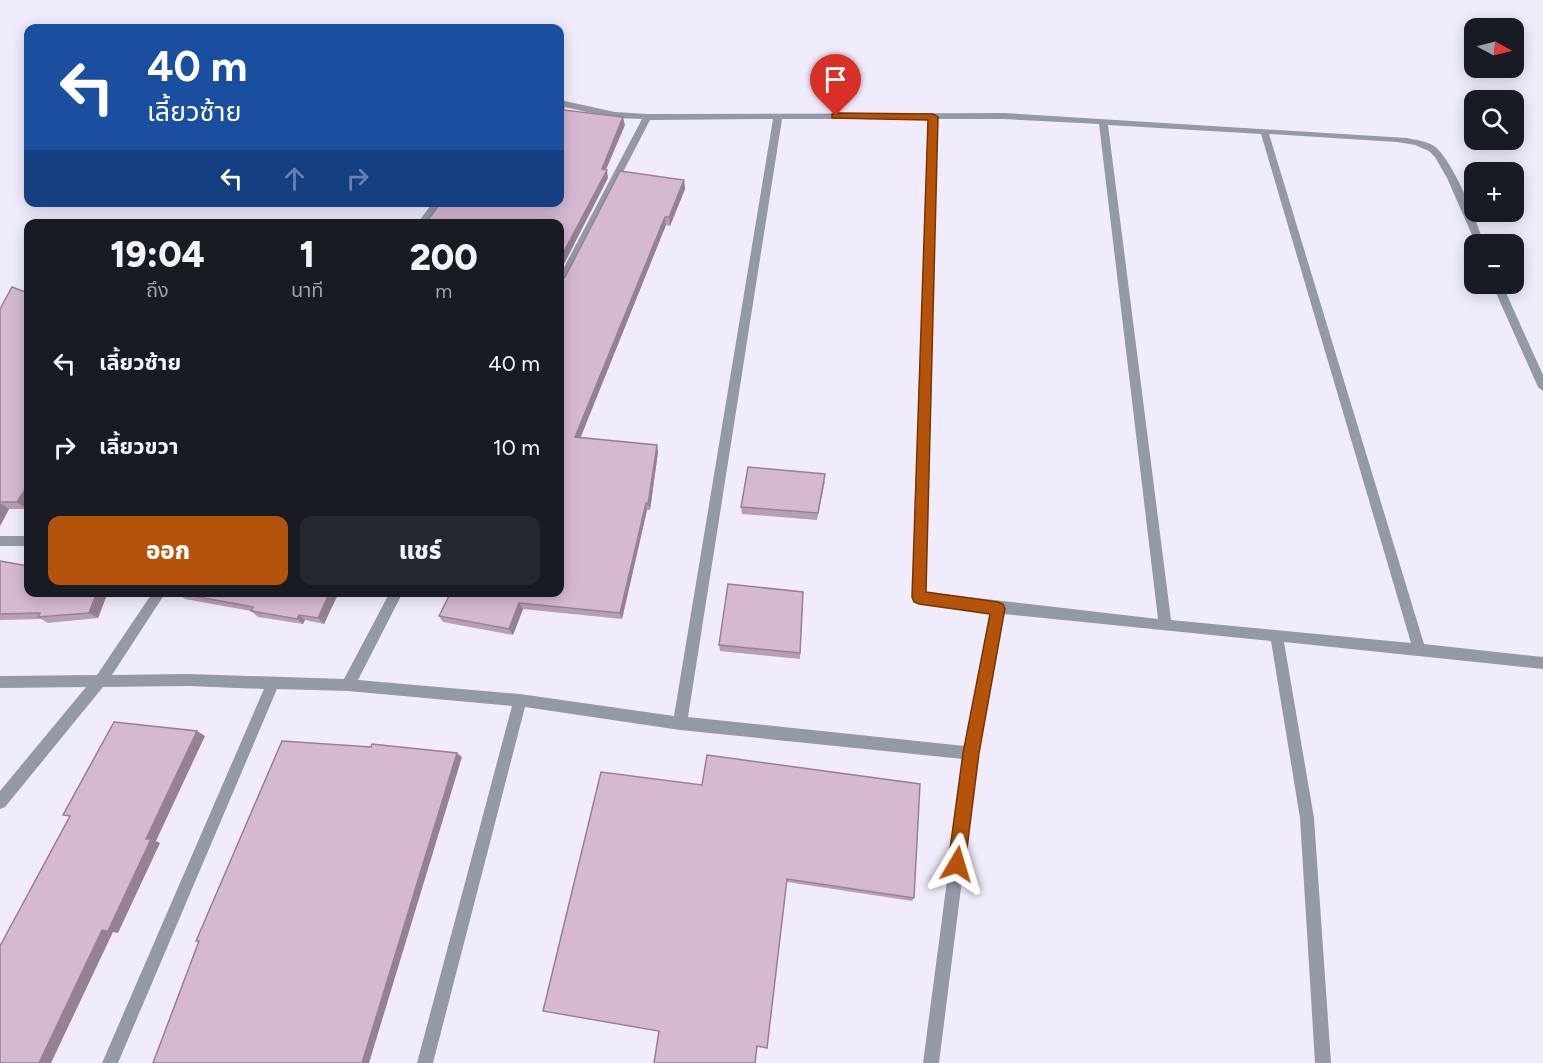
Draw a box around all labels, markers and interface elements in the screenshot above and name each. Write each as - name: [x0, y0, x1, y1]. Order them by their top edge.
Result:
- north arrow: [1464, 18, 1524, 78]
- map controls: [1464, 18, 1524, 294]
- text: 40 m: [147, 41, 247, 92]
- icon: left: [48, 48, 126, 126]
- pin: [810, 54, 861, 116]
- icon: arrive: [819, 63, 852, 96]
- button: search: [1464, 90, 1524, 150]
- text: เลี้ยวซ้าย: [147, 95, 241, 128]
- icon: left: [215, 162, 248, 195]
- icon: ahead: [278, 162, 311, 195]
- icon: right: [341, 162, 374, 195]
- button: +: [1464, 162, 1524, 222]
- text: 19:04: [110, 233, 205, 276]
- text: 1: [300, 233, 315, 276]
- button: −: [1464, 234, 1524, 294]
- text: 200: [410, 236, 478, 279]
- text: ถึง: [146, 278, 169, 302]
- text: นาที: [291, 278, 323, 302]
- text: m: [435, 279, 452, 303]
- icon: left: [48, 347, 81, 380]
- text: เลี้ยวซ้าย: [99, 349, 181, 376]
- text: 40 m: [488, 350, 540, 377]
- icon: right: [48, 431, 81, 464]
- text: เลี้ยวขวา: [99, 433, 179, 460]
- text: 10 m: [493, 434, 540, 461]
- button: ออก: [48, 516, 288, 585]
- button: แชร์: [300, 516, 540, 585]
- position arrow: [925, 832, 989, 896]

